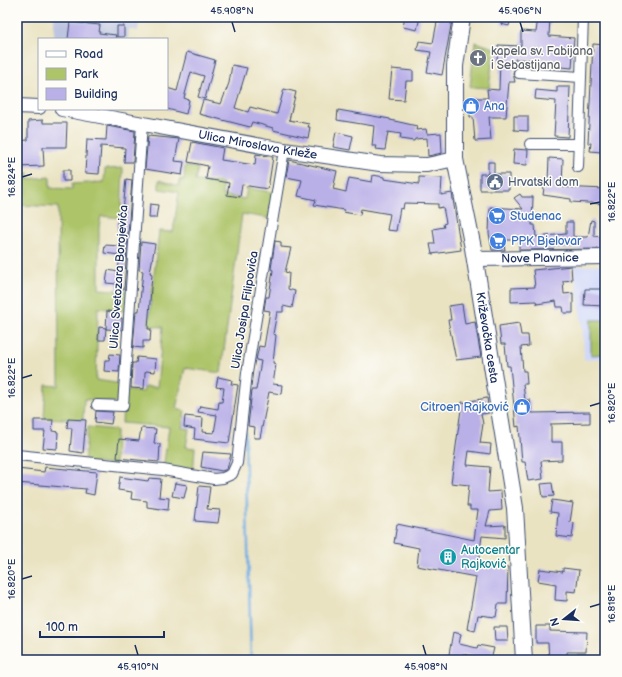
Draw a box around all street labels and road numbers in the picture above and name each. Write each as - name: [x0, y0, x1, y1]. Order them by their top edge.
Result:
- street label: Ulica Miroslava Krleže: [197, 127, 318, 162]
- street label: Ulica Svetozara Borojevića: [106, 204, 132, 350]
- street label: Ulica Josipa Filipovića: [228, 250, 262, 370]
- street label: Nove Plavnice: [501, 250, 579, 266]
- street label: Križevačka cesta: [473, 291, 502, 384]

